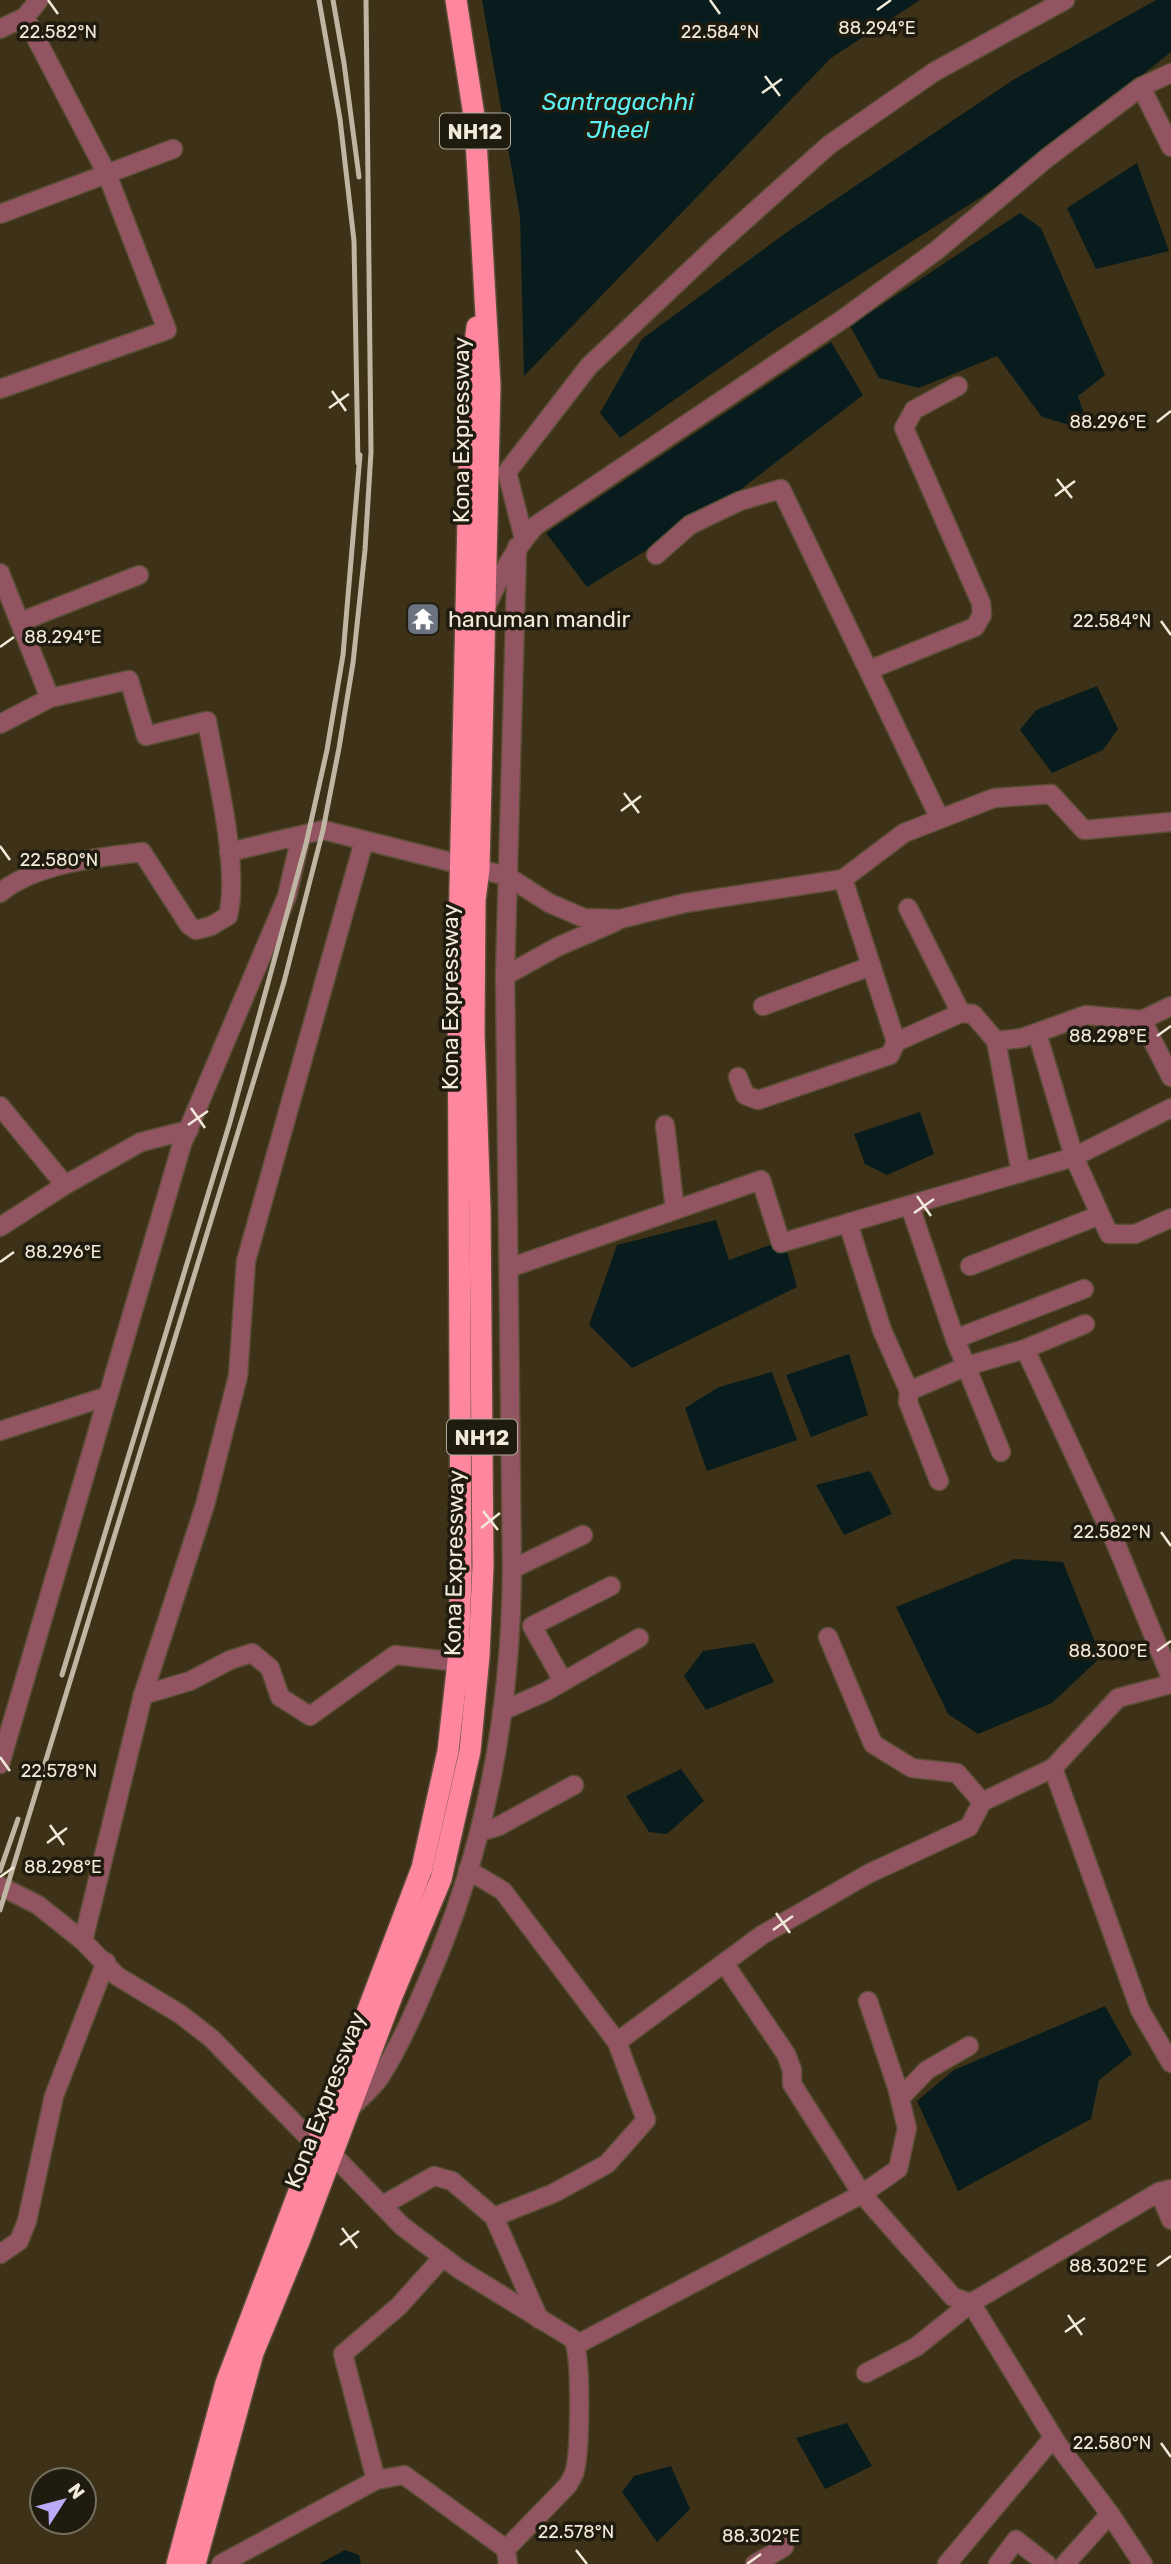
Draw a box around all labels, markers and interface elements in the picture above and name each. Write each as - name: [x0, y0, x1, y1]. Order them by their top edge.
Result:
- text: 88.294°E: [838, 17, 916, 39]
- text: 22.582°N: [19, 21, 97, 43]
- text: 22.584°N: [681, 21, 759, 43]
- water label: Santragachhi Jheel: [542, 88, 695, 144]
- road number: NH12: [440, 114, 510, 148]
- street label: Kona Expressway: [447, 336, 475, 523]
- text: 88.296°E: [1069, 411, 1147, 433]
- temple icon: hanuman mandir: [404, 600, 442, 638]
- place label: hanuman mandir: [448, 605, 631, 633]
- text: 22.584°N: [1073, 610, 1151, 632]
- text: 88.294°E: [24, 626, 102, 648]
- text: 22.580°N: [20, 849, 98, 871]
- street label: Kona Expressway: [436, 903, 464, 1090]
- text: 88.298°E: [1069, 1025, 1147, 1047]
- text: 88.296°E: [24, 1241, 102, 1263]
- road number: NH12: [447, 1420, 517, 1454]
- street label: Kona Expressway: [438, 1469, 470, 1656]
- text: 22.582°N: [1073, 1521, 1151, 1543]
- text: 88.300°E: [1069, 1640, 1147, 1662]
- text: 22.578°N: [21, 1760, 97, 1782]
- text: 88.298°E: [24, 1856, 102, 1878]
- street label: Kona Expressway: [279, 2008, 372, 2192]
- text: 88.302°E: [1069, 2255, 1147, 2277]
- text: 22.580°N: [1073, 2432, 1151, 2454]
- north arrow: [28, 2466, 98, 2536]
- text: N: [63, 2479, 90, 2504]
- text: 22.578°N: [538, 2521, 614, 2543]
- text: 88.302°E: [722, 2525, 800, 2547]

